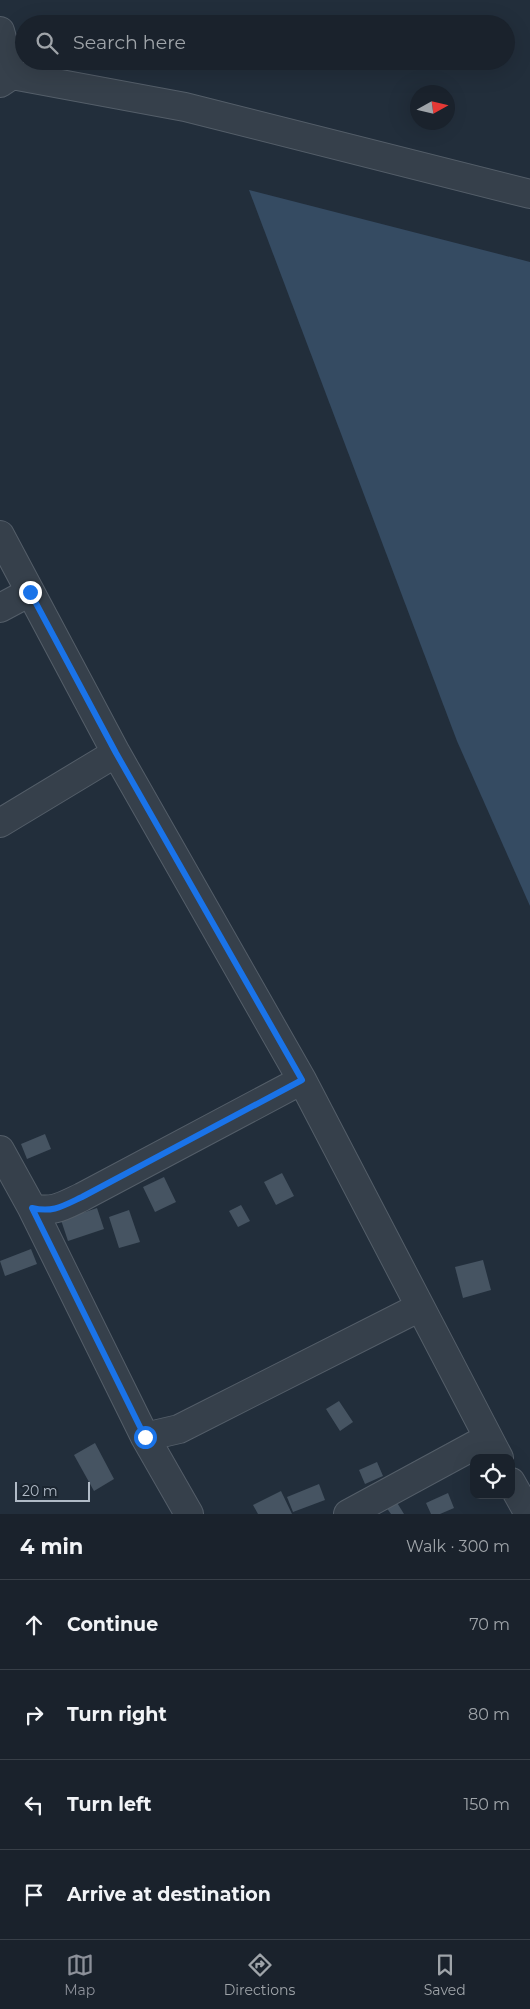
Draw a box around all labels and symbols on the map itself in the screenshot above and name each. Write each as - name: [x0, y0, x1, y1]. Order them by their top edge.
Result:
- north arrow: [410, 85, 455, 130]
- route end: [19, 581, 42, 604]
- route start: [134, 1426, 157, 1449]
- scale bar: [15, 1479, 90, 1502]

